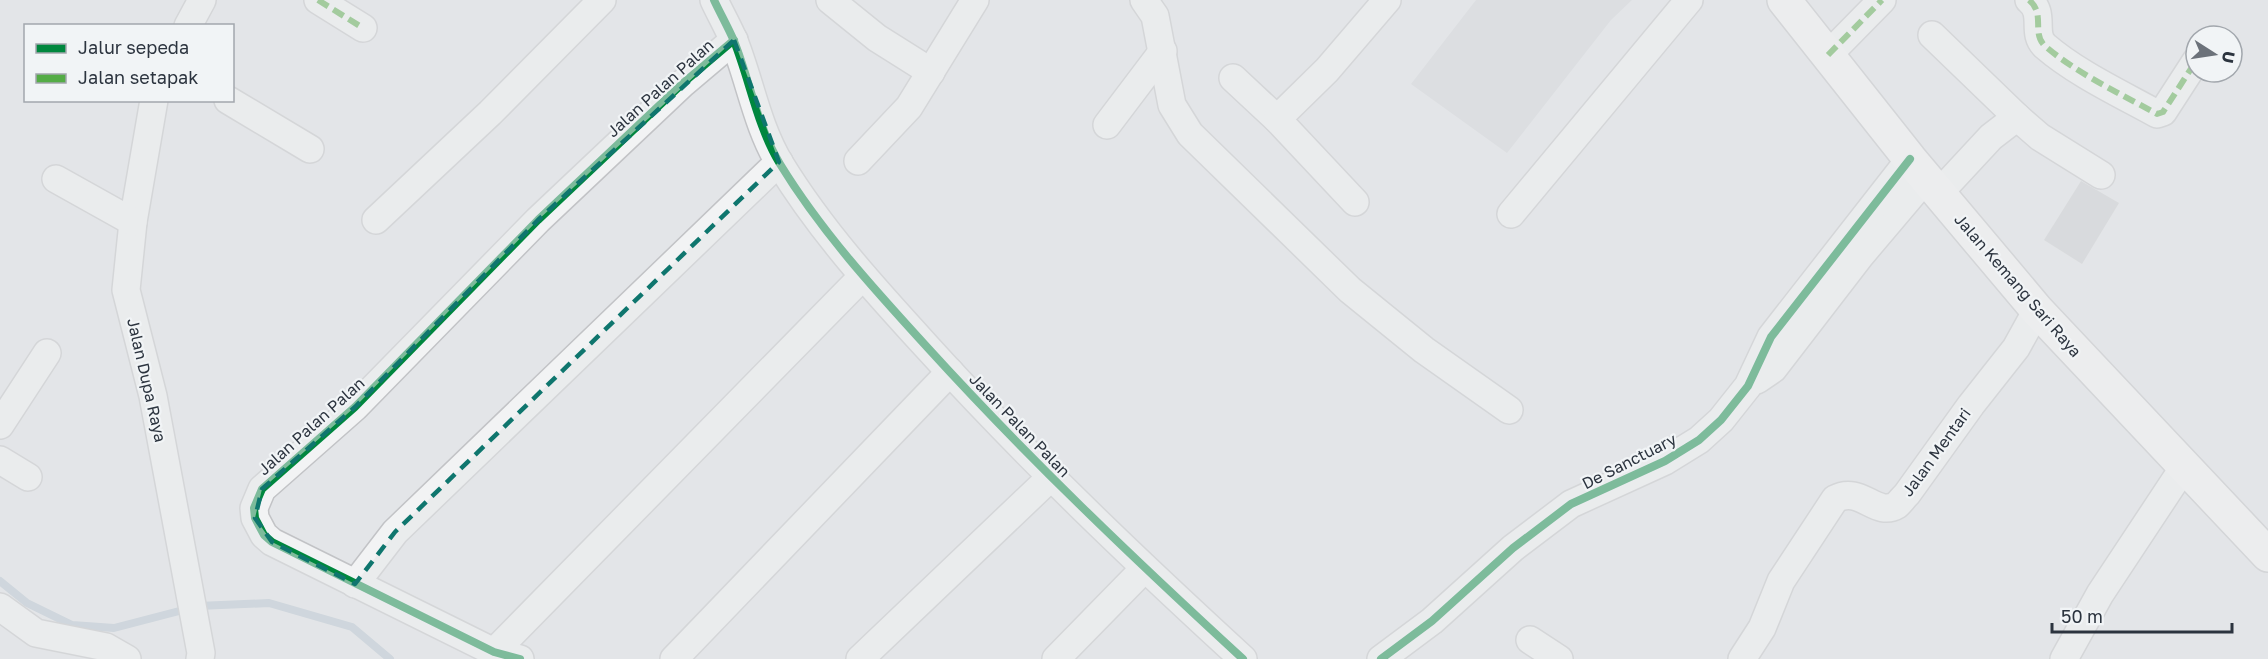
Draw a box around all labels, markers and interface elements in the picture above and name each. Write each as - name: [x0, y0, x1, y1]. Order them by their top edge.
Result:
- legend: [24, 24, 234, 102]
- north arrow: [2184, 24, 2244, 84]
- street label: Jalan Palan Palan: [603, 35, 717, 141]
- text: Jalur sepeda: [78, 36, 189, 58]
- text: U: [2218, 49, 2240, 65]
- text: Jalan setapak: [78, 66, 198, 88]
- street label: Jalan Kemang Sari Raya: [1950, 209, 2086, 361]
- street label: Jalan Dupa Raya: [123, 316, 171, 444]
- street label: Jalan Palan Palan: [965, 369, 1075, 481]
- street label: Jalan Palan Palan: [254, 373, 368, 479]
- street label: Jalan Mentari: [1897, 404, 1975, 500]
- street label: De Sanctuary: [1579, 429, 1680, 493]
- scale bar: [2052, 596, 2232, 634]
- text: 50 m: [2061, 605, 2103, 627]

